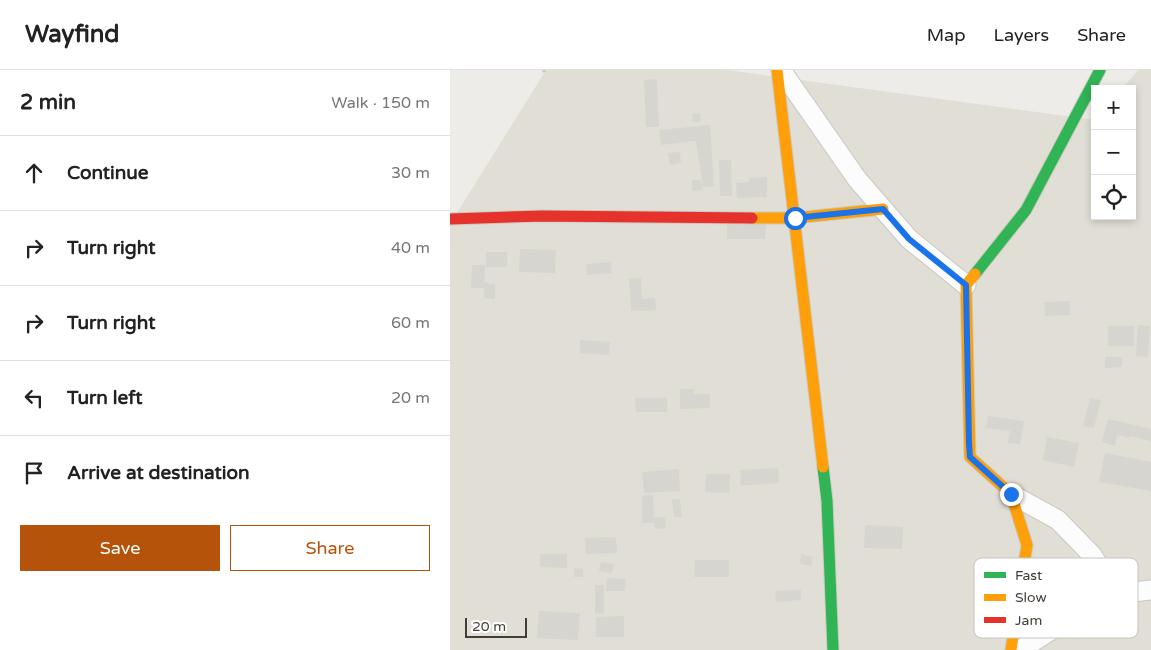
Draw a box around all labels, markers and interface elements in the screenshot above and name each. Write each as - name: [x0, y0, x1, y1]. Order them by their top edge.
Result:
- text: Wayfind: [25, 20, 120, 49]
- text: Map: [927, 24, 966, 46]
- text: Layers: [994, 24, 1049, 46]
- text: Share: [1077, 24, 1126, 46]
- map controls: [1091, 85, 1136, 220]
- button: +: [1091, 85, 1136, 130]
- text: 2 min: [20, 90, 76, 115]
- text: Walk · 150 m: [331, 93, 430, 113]
- button: −: [1091, 130, 1136, 175]
- icon: ahead: [20, 159, 48, 187]
- text: Continue: [67, 162, 149, 184]
- text: 30 m: [391, 163, 430, 183]
- button: locate: [1091, 175, 1136, 220]
- route start: [784, 207, 807, 230]
- icon: right: [20, 234, 48, 262]
- text: Turn right: [67, 237, 155, 259]
- text: 40 m: [391, 238, 430, 258]
- icon: right: [20, 309, 48, 337]
- text: Turn right: [67, 312, 155, 334]
- text: 60 m: [391, 313, 430, 333]
- icon: left: [20, 384, 48, 412]
- text: Turn left: [67, 387, 143, 409]
- text: 20 m: [391, 388, 430, 408]
- icon: arrive: [20, 459, 48, 487]
- text: Arrive at destination: [67, 462, 250, 484]
- route end: [1000, 483, 1023, 506]
- button: Save: [20, 525, 220, 571]
- button: Share: [230, 525, 430, 571]
- legend: [974, 558, 1138, 638]
- text: Fast: [1015, 567, 1043, 584]
- text: Slow: [1015, 589, 1047, 606]
- text: Jam: [1015, 612, 1042, 629]
- scale bar: [465, 615, 528, 638]
- text: 20 m: [472, 618, 506, 635]

